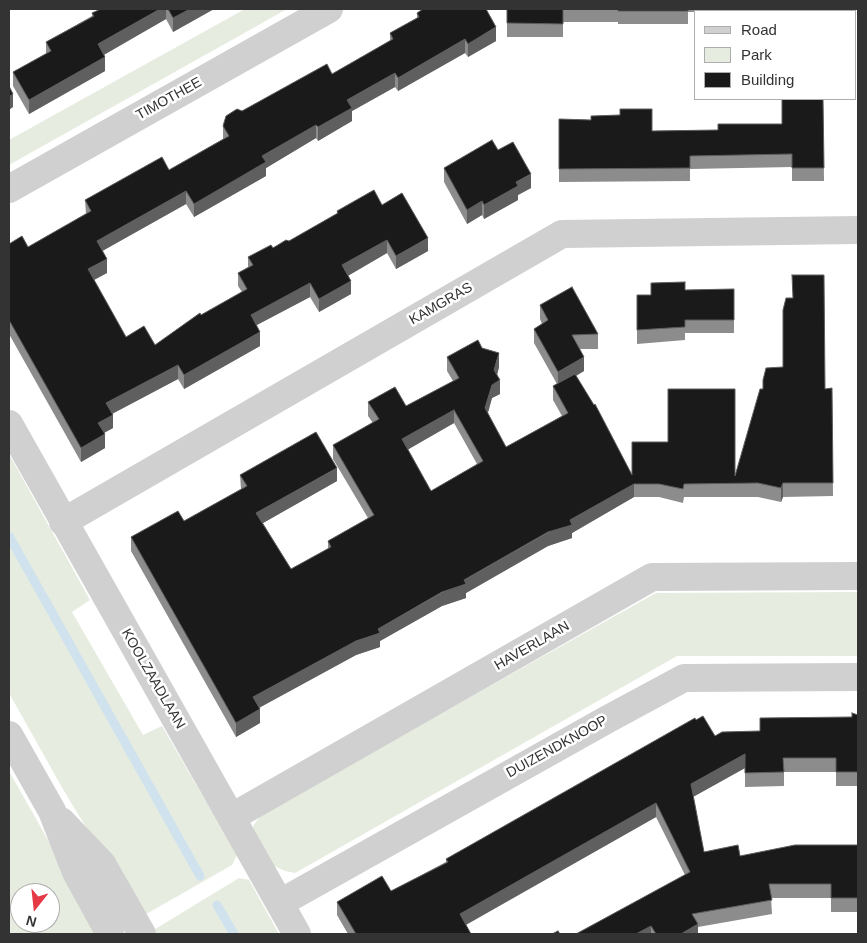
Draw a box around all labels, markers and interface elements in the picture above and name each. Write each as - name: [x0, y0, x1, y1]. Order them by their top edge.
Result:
- legend: [694, 10, 857, 100]
- text: Road: [741, 21, 777, 38]
- text: Park: [741, 46, 772, 63]
- text: Building: [741, 71, 794, 88]
- street label: TIMOTHEE: [133, 74, 205, 124]
- street label: KAMGRAS: [406, 279, 476, 329]
- street label: HAVERLAAN: [492, 618, 572, 674]
- street label: KOOLZAADLAAN: [118, 626, 188, 732]
- street label: DUIZENDKNOOP: [504, 712, 610, 782]
- north arrow: [10, 883, 60, 933]
- text: N: [24, 912, 38, 931]

